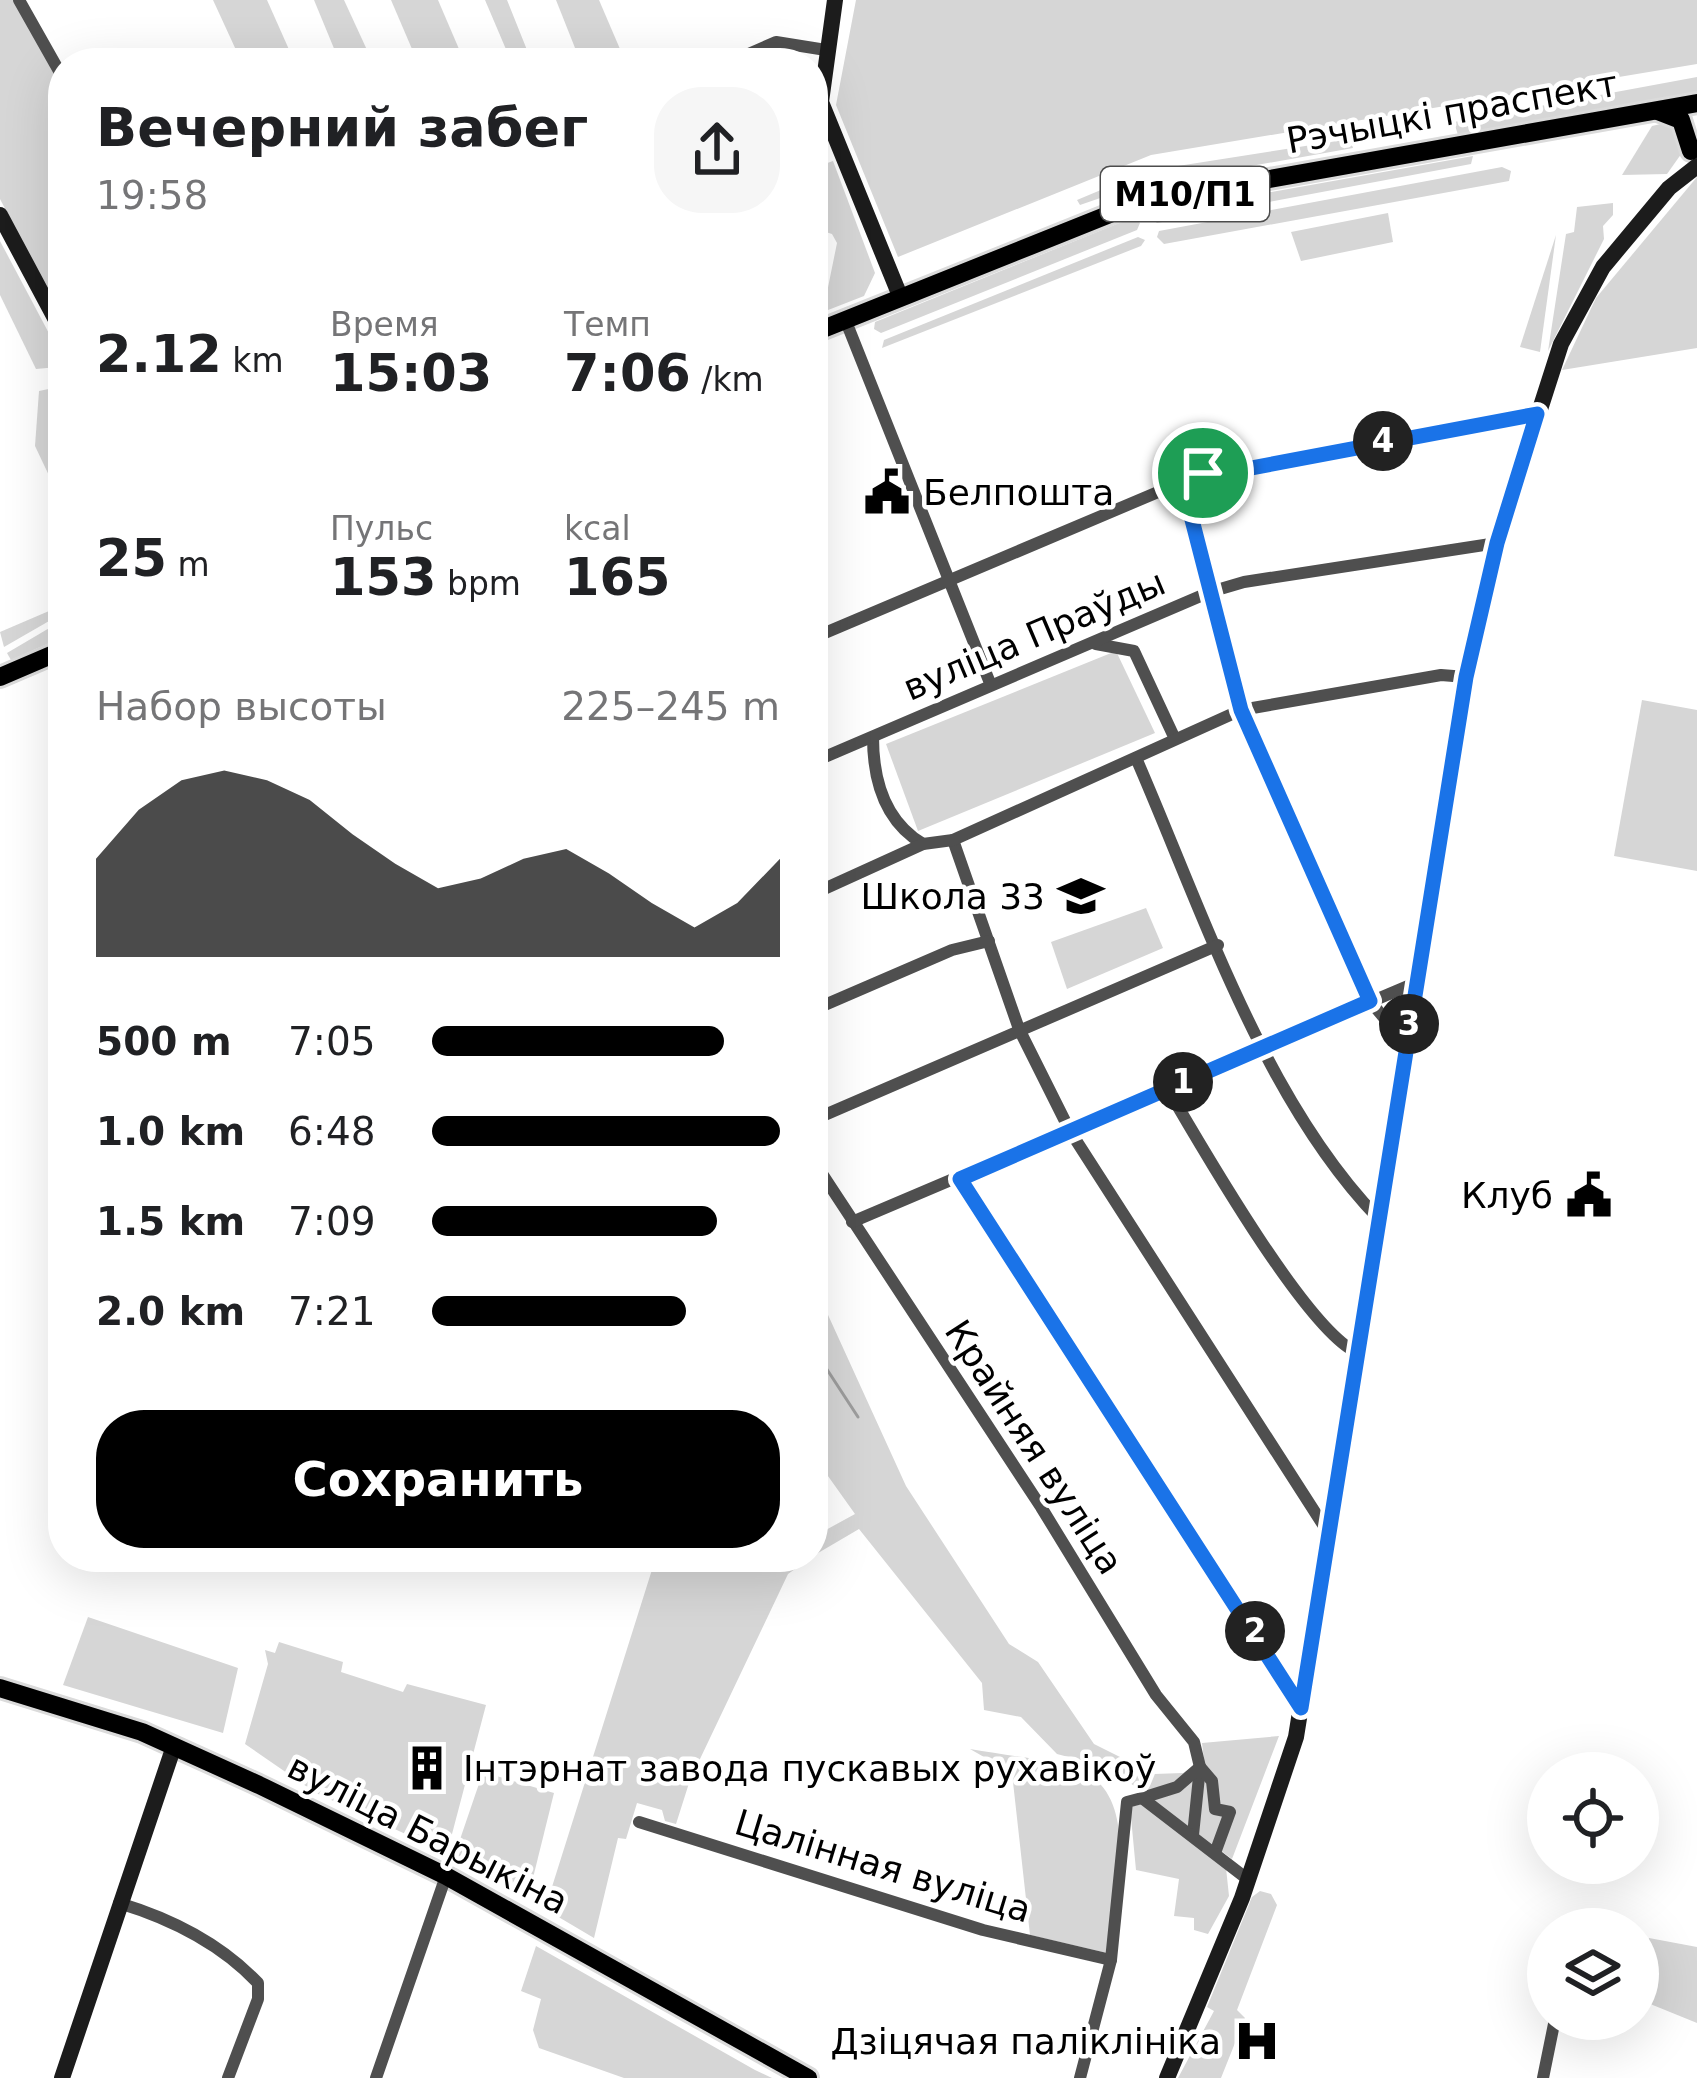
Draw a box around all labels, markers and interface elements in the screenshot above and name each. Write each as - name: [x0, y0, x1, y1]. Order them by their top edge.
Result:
- street label: Рэчыцкі праспект: [1283, 63, 1621, 161]
- button: share: [654, 87, 780, 213]
- text: Вечерний забег: [96, 96, 588, 159]
- road number: М10/П1: [1101, 167, 1269, 221]
- text: 19:58: [96, 173, 208, 218]
- text: Время: [330, 305, 439, 344]
- text: Темп: [564, 305, 651, 344]
- text: 2.12: [96, 325, 222, 384]
- text: km: [222, 341, 284, 380]
- text: 15:03: [330, 344, 492, 403]
- text: 7:06: [564, 344, 691, 403]
- text: /km: [691, 360, 764, 399]
- pin: 4: [1353, 411, 1413, 471]
- text: 4: [1372, 421, 1394, 460]
- pin: [1152, 422, 1254, 524]
- icon: arrive: [1170, 440, 1236, 506]
- public building icon: Белпошта: [862, 467, 912, 517]
- place label: Белпошта: [923, 472, 1114, 513]
- text: Пульс: [330, 509, 433, 548]
- text: kcal: [564, 509, 631, 548]
- text: 25: [96, 529, 167, 588]
- text: m: [167, 545, 210, 584]
- text: 153: [330, 548, 436, 607]
- text: 165: [564, 548, 670, 607]
- street label: вуліца Праўды: [897, 561, 1171, 709]
- text: bpm: [436, 564, 521, 603]
- text: Набор высоты: [96, 684, 387, 729]
- text: 225–245 m: [561, 684, 780, 729]
- school or university icon: Школа 33: [1056, 871, 1106, 921]
- place label: Школа 33: [860, 876, 1045, 917]
- pin: 3: [1379, 994, 1439, 1054]
- text: 3: [1398, 1004, 1420, 1043]
- text: 500 m: [96, 1019, 232, 1064]
- text: 7:05: [288, 1019, 376, 1064]
- pin: 1: [1153, 1052, 1213, 1112]
- text: 1: [1172, 1062, 1194, 1101]
- text: 1.0 km: [96, 1109, 245, 1154]
- text: 6:48: [288, 1109, 376, 1154]
- public building icon: Клуб: [1564, 1170, 1614, 1220]
- place label: Клуб: [1461, 1175, 1553, 1216]
- text: 1.5 km: [96, 1199, 245, 1244]
- text: 7:09: [288, 1199, 376, 1244]
- text: 2.0 km: [96, 1289, 245, 1334]
- text: 7:21: [288, 1289, 376, 1334]
- street label: Крайняя вуліца: [937, 1312, 1131, 1582]
- button: Сохранить: [96, 1410, 780, 1548]
- pin: 2: [1225, 1601, 1285, 1661]
- text: 2: [1244, 1611, 1266, 1650]
- building icon: Інтэрнат завода пускавых рухавікоў: [402, 1743, 452, 1793]
- street label: вуліца Барыкіна: [281, 1746, 575, 1922]
- place label: Інтэрнат завода пускавых рухавікоў: [463, 1748, 1156, 1789]
- map controls: [1527, 1752, 1659, 2040]
- button: locate: [1527, 1752, 1659, 1884]
- street label: Цалінная вуліца: [730, 1801, 1036, 1931]
- button: layers: [1527, 1908, 1659, 2040]
- hospital icon: Дзіцячая паліклініка: [1232, 2016, 1282, 2066]
- place label: Дзіцячая паліклініка: [830, 2021, 1221, 2062]

